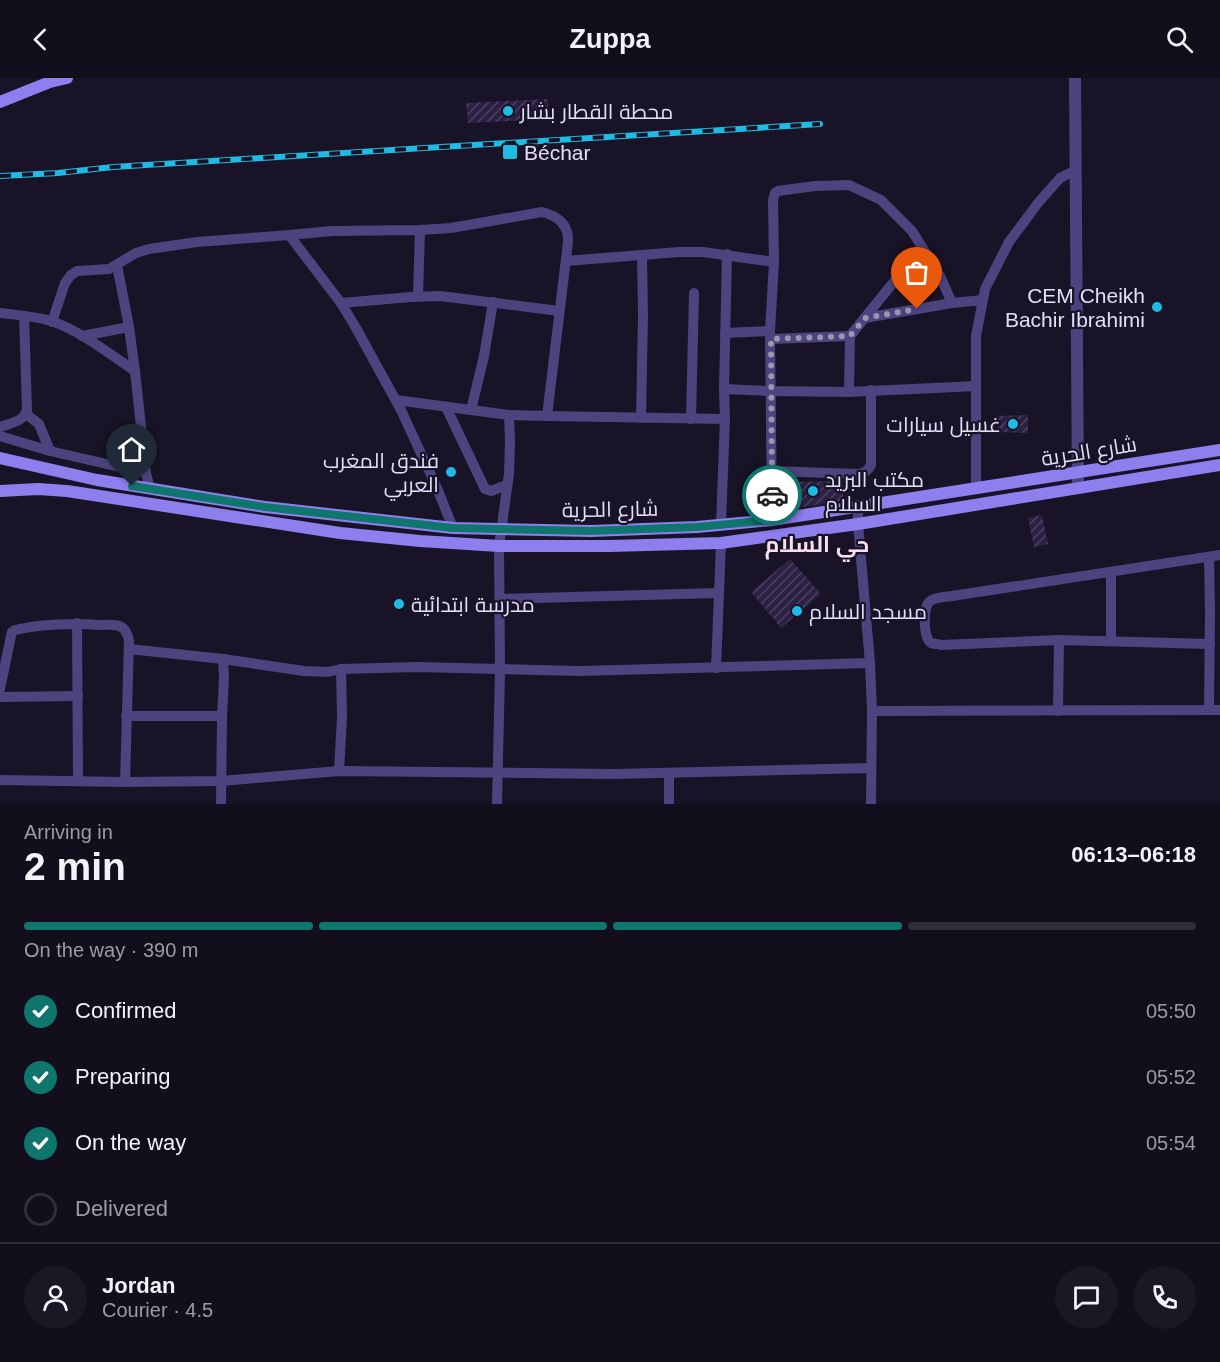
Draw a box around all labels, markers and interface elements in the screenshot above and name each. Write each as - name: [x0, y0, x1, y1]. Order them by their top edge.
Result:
- icon: back: [24, 23, 57, 56]
- icon: search: [1163, 23, 1196, 56]
- text: Zuppa: [570, 24, 651, 54]
- place label: محطة القطار بشار: [519, 100, 673, 124]
- marker: محطة القطار بشار: [501, 104, 515, 118]
- place label: Béchar: [524, 141, 591, 164]
- marker: Béchar: [501, 143, 519, 161]
- pin: [891, 247, 942, 309]
- icon: bag: [900, 256, 933, 289]
- place label: CEM Cheikh Bachir Ibrahimi: [1005, 284, 1145, 331]
- marker: CEM Cheikh Bachir Ibrahimi: [1150, 300, 1164, 314]
- place label: غسيل سيارات: [886, 413, 1001, 438]
- marker: غسيل سيارات: [1006, 417, 1020, 431]
- pin: [106, 424, 157, 486]
- street label: شارع الحرية: [1040, 432, 1139, 473]
- icon: home: [115, 433, 148, 466]
- place label: فندق المغرب العربي: [323, 449, 439, 501]
- marker: فندق المغرب العربي: [444, 465, 458, 479]
- courier: [742, 465, 802, 525]
- place label: مكتب البريد السلام: [825, 468, 924, 518]
- icon: car: [756, 479, 789, 512]
- marker: مكتب البريد السلام: [806, 484, 820, 498]
- street label: شارع الحرية: [562, 497, 658, 524]
- district label: حي السلام: [765, 532, 869, 562]
- place label: مدرسة ابتدائية: [411, 593, 535, 617]
- marker: مدرسة ابتدائية: [392, 597, 406, 611]
- place label: مسجد السلام: [809, 600, 927, 626]
- marker: مسجد السلام: [790, 604, 804, 618]
- text: Arriving in: [24, 821, 113, 843]
- text: 06:13–06:18: [1071, 842, 1196, 867]
- text: 2 min: [24, 845, 126, 888]
- text: On the way · 390 m: [24, 939, 199, 961]
- icon: check: [24, 995, 57, 1028]
- text: Confirmed: [75, 998, 176, 1023]
- text: 05:50: [1146, 1000, 1196, 1022]
- icon: check: [24, 1061, 57, 1094]
- text: Preparing: [75, 1064, 170, 1089]
- text: 05:52: [1146, 1066, 1196, 1088]
- icon: check: [24, 1127, 57, 1160]
- text: On the way: [75, 1130, 186, 1155]
- text: 05:54: [1146, 1132, 1196, 1154]
- text: Delivered: [75, 1196, 168, 1221]
- button: person: [24, 1266, 87, 1329]
- button: chat: [1055, 1266, 1118, 1329]
- button: phone: [1133, 1266, 1196, 1329]
- text: Jordan: [102, 1273, 175, 1298]
- text: Courier · 4.5: [102, 1299, 213, 1321]

